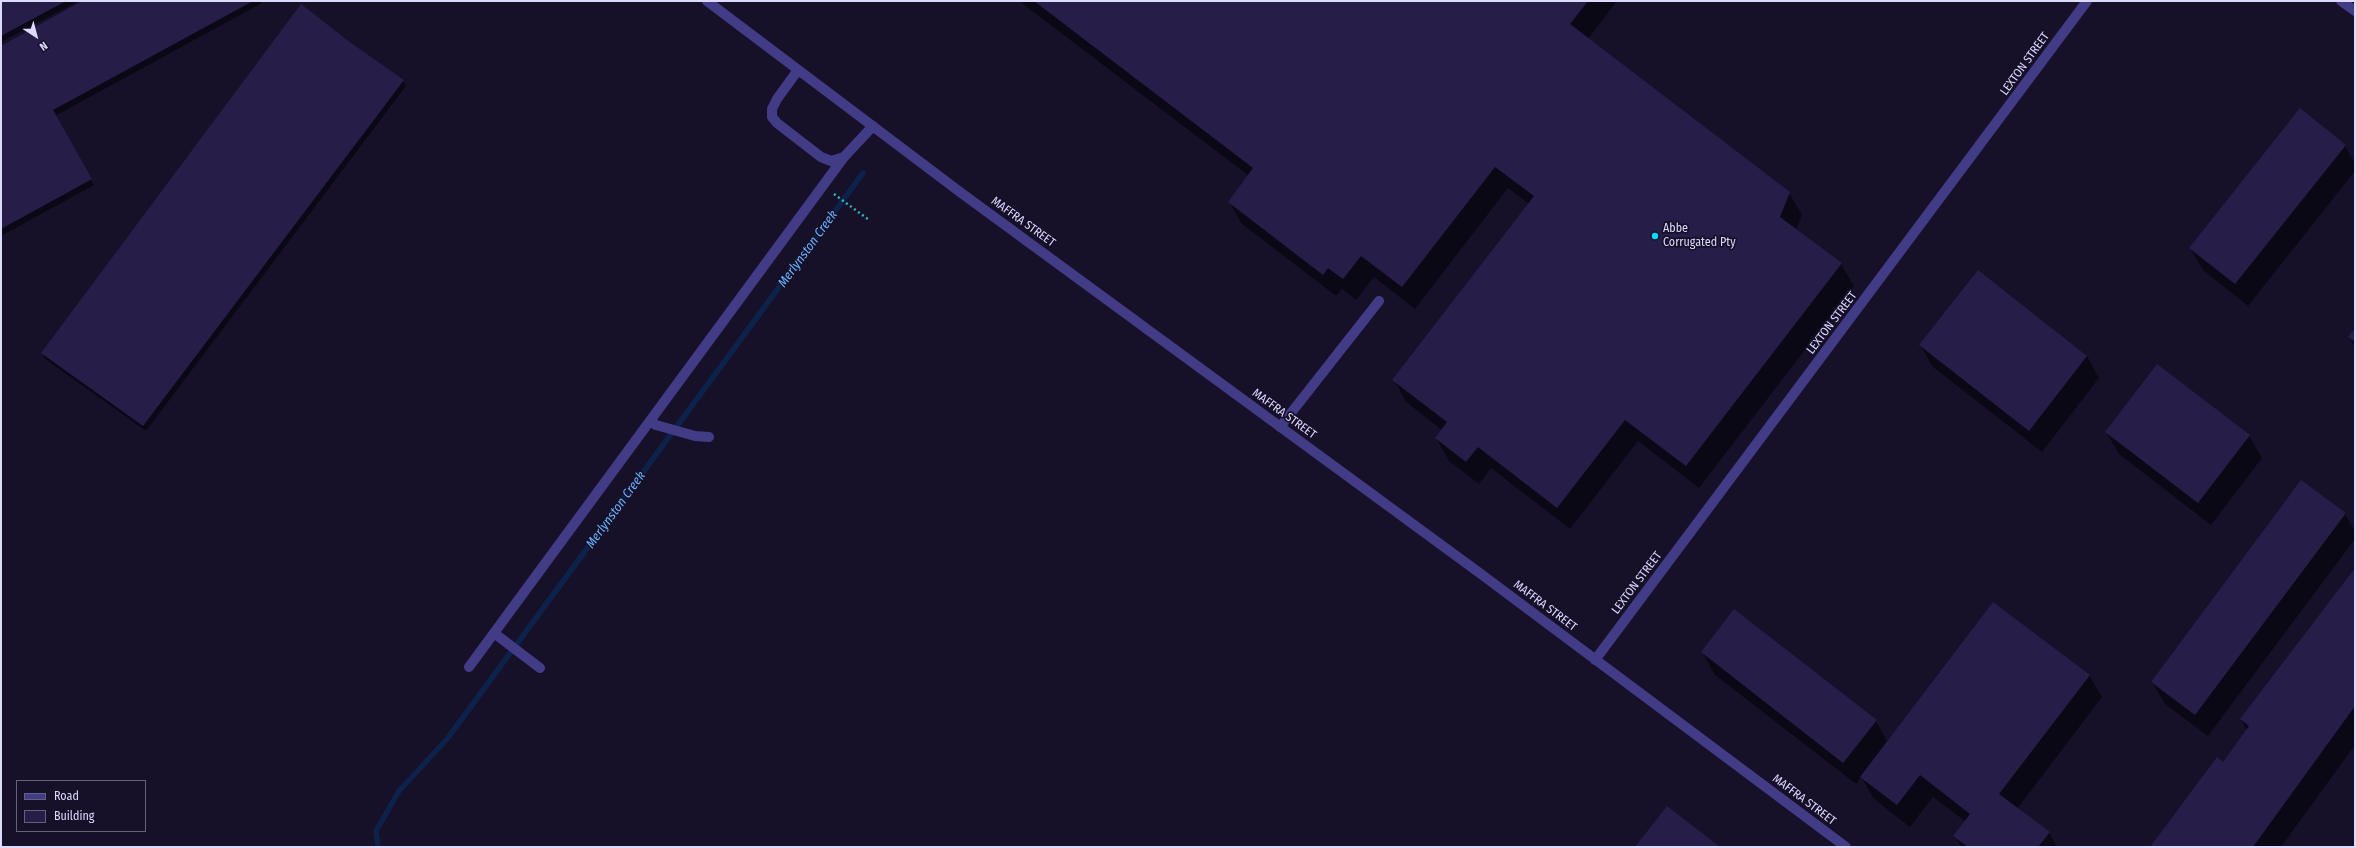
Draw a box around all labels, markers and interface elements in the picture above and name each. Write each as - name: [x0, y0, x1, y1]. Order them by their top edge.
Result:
- north arrow: [16, 16, 56, 56]
- street label: LEXTON STREET: [1997, 30, 2053, 98]
- text: N: [37, 39, 50, 53]
- street label: MAFFRA STREET: [988, 194, 1058, 250]
- water label: Merlynston Creek: [775, 208, 841, 290]
- place label: Abbe Corrugated Pty: [1663, 222, 1735, 250]
- marker: Abbe Corrugated Pty: [1650, 231, 1660, 241]
- street label: LEXTON STREET: [1804, 289, 1860, 357]
- street label: MAFFRA STREET: [1249, 386, 1319, 442]
- water label: Merlynston Creek: [583, 469, 649, 551]
- street label: LEXTON STREET: [1609, 549, 1665, 617]
- street label: MAFFRA STREET: [1510, 577, 1580, 635]
- street label: MAFFRA STREET: [1769, 771, 1839, 829]
- legend: [16, 780, 146, 832]
- text: Road: [54, 789, 79, 803]
- text: Building: [54, 809, 94, 823]

